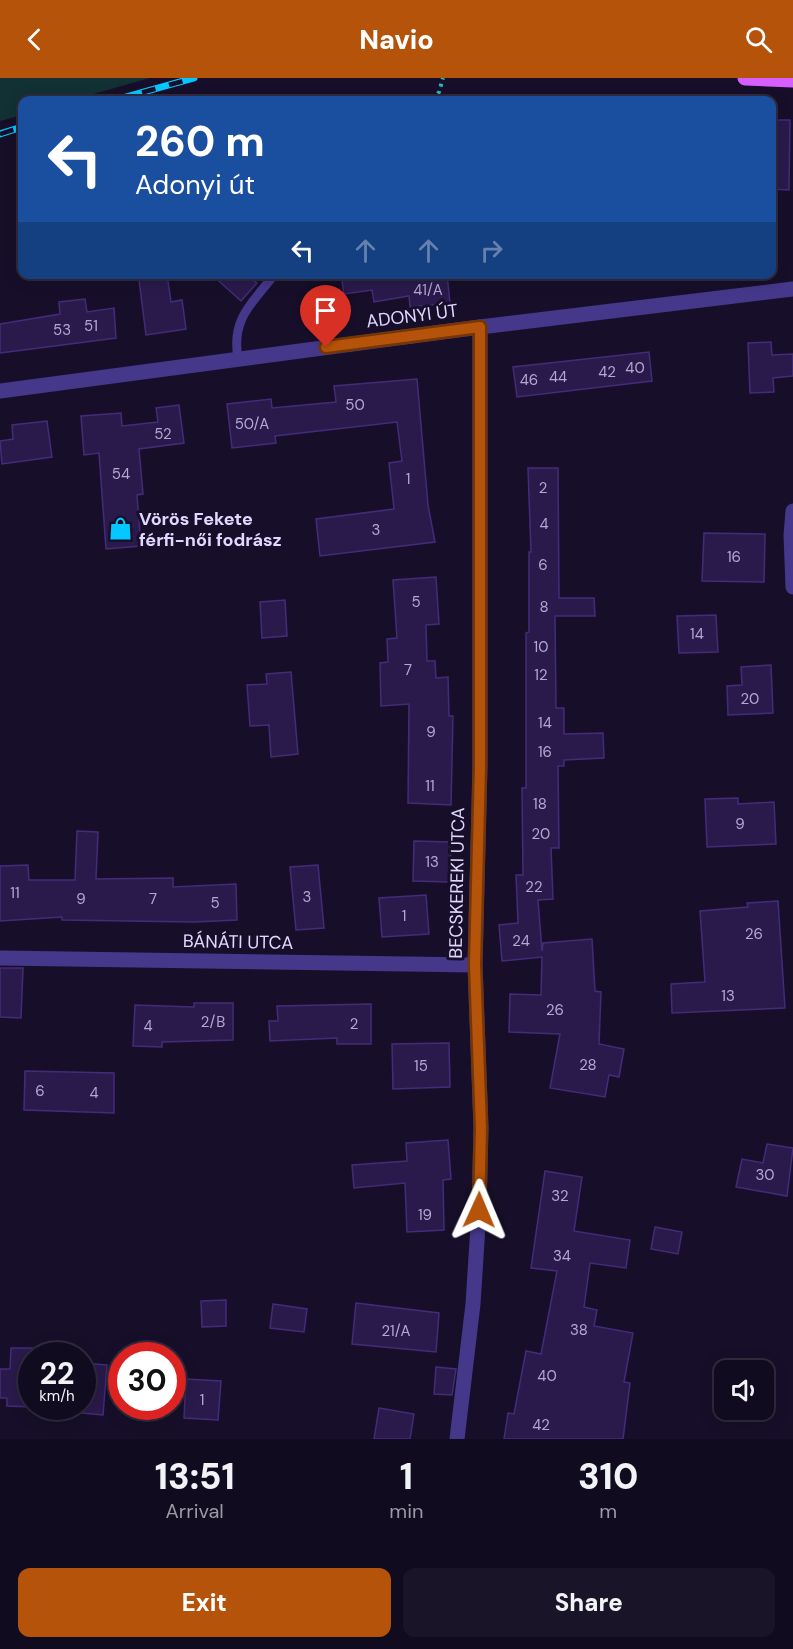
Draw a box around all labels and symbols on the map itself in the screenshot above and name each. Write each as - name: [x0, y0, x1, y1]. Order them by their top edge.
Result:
- house number: 41/A: [413, 280, 443, 300]
- pin: [300, 285, 351, 347]
- street label: ADONYI ÚT: [365, 298, 459, 334]
- house number: 51: [84, 316, 98, 336]
- house number: 53: [53, 320, 71, 340]
- house number: 40: [625, 358, 645, 378]
- house number: 42: [598, 362, 616, 382]
- house number: 44: [549, 367, 567, 387]
- house number: 46: [520, 370, 538, 390]
- house number: 50: [345, 395, 365, 415]
- house number: 50/A: [235, 414, 269, 434]
- house number: 52: [154, 424, 172, 444]
- house number: 54: [112, 464, 130, 484]
- house number: 1: [406, 469, 410, 489]
- house number: 2: [539, 478, 547, 498]
- place label: Vörös Fekete férfi-női fodrász: [139, 507, 282, 552]
- house number: 4: [539, 514, 549, 534]
- shop icon: Vörös Fekete férfi-női fodrász: [108, 516, 134, 542]
- house number: 3: [372, 520, 380, 540]
- house number: 16: [727, 547, 741, 567]
- house number: 6: [538, 555, 548, 575]
- house number: 5: [411, 592, 421, 612]
- house number: 8: [539, 597, 549, 617]
- house number: 14: [690, 624, 704, 644]
- house number: 10: [534, 637, 548, 657]
- house number: 7: [404, 660, 412, 680]
- house number: 12: [534, 665, 548, 685]
- house number: 20: [741, 689, 759, 709]
- house number: 14: [538, 713, 552, 733]
- house number: 9: [426, 722, 436, 742]
- house number: 16: [538, 742, 552, 762]
- house number: 11: [425, 776, 435, 796]
- house number: 18: [533, 794, 547, 814]
- street label: BECSKEREKI UTCA: [444, 807, 470, 959]
- house number: 9: [735, 814, 745, 834]
- house number: 20: [532, 824, 550, 844]
- house number: 13: [425, 852, 439, 872]
- house number: 22: [525, 877, 543, 897]
- house number: 11: [10, 883, 20, 903]
- house number: 3: [303, 887, 311, 907]
- house number: 9: [76, 889, 86, 909]
- house number: 7: [149, 889, 157, 909]
- house number: 5: [210, 893, 220, 913]
- house number: 1: [402, 906, 406, 926]
- house number: 26: [745, 924, 763, 944]
- street label: BÁNÁTI UTCA: [183, 929, 293, 955]
- house number: 24: [512, 931, 530, 951]
- house number: 13: [721, 986, 735, 1006]
- house number: 26: [546, 1000, 564, 1020]
- house number: 2/B: [201, 1012, 225, 1032]
- house number: 2: [350, 1014, 358, 1034]
- house number: 4: [143, 1016, 153, 1036]
- house number: 28: [579, 1055, 597, 1075]
- house number: 15: [414, 1056, 428, 1076]
- house number: 6: [35, 1081, 45, 1101]
- house number: 4: [89, 1083, 99, 1103]
- house number: 30: [755, 1165, 775, 1185]
- position arrow: [447, 1178, 511, 1242]
- house number: 32: [551, 1186, 569, 1206]
- house number: 19: [418, 1205, 432, 1225]
- house number: 34: [553, 1246, 571, 1266]
- house number: 38: [570, 1320, 588, 1340]
- house number: 21/A: [381, 1321, 411, 1341]
- speed limit sign: 30: [108, 1342, 186, 1420]
- house number: 40: [537, 1366, 557, 1386]
- house number: 1: [200, 1390, 204, 1410]
- house number: 42: [532, 1415, 550, 1435]

